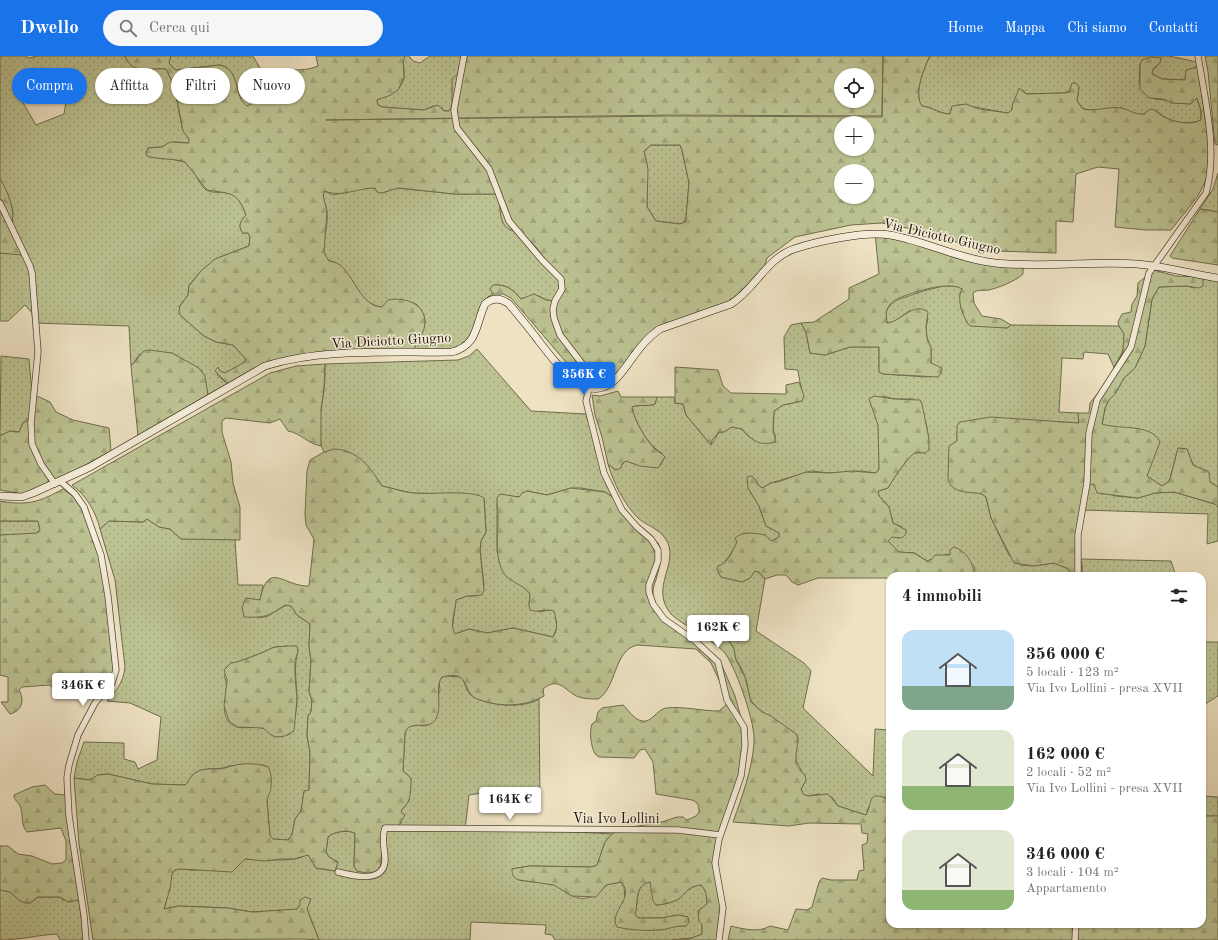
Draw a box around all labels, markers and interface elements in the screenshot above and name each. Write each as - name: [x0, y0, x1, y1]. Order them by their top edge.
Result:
- search box: [103, 10, 383, 46]
- icon: search: [117, 17, 139, 39]
- text: Dwello: [20, 19, 79, 38]
- text: Cerca qui: [149, 21, 210, 36]
- text: Home: [948, 21, 983, 35]
- text: Mappa: [1005, 21, 1045, 35]
- text: Chi siamo: [1067, 21, 1127, 35]
- text: Contatti: [1149, 21, 1198, 35]
- chip: Compra: [12, 68, 87, 104]
- chip: Affitta: [95, 68, 163, 104]
- chip: Filtri: [171, 68, 230, 104]
- chip: Nuovo: [238, 68, 305, 104]
- map controls: [834, 68, 874, 204]
- button: locate: [834, 68, 874, 108]
- button: +: [834, 116, 874, 156]
- button: −: [834, 164, 874, 204]
- street label: Via Diciotto Giugno: [882, 217, 1002, 257]
- street label: Via Diciotto Giugno: [331, 331, 452, 351]
- pin: 356K €: [551, 362, 617, 396]
- text: 356K €: [562, 368, 606, 381]
- icon: filters: [1168, 585, 1190, 607]
- text: 4 immobili: [902, 588, 982, 605]
- pin: 162K €: [685, 615, 751, 649]
- text: 162K €: [696, 621, 740, 634]
- icon: home: [934, 646, 982, 694]
- text: 356 000 €: [1026, 646, 1105, 663]
- text: 5 locali · 123 m²: [1026, 666, 1119, 679]
- pin: 346K €: [50, 673, 116, 707]
- text: 346K €: [61, 679, 105, 692]
- text: Via Ivo Lollini - presa XVII: [1026, 682, 1183, 695]
- icon: home: [934, 746, 982, 794]
- text: 162 000 €: [1026, 746, 1105, 763]
- text: 2 locali · 52 m²: [1026, 766, 1111, 779]
- text: Via Ivo Lollini - presa XVII: [1026, 782, 1183, 795]
- pin: 164K €: [477, 787, 543, 821]
- text: 164K €: [488, 793, 532, 806]
- street label: Via Ivo Lollini: [573, 812, 660, 826]
- icon: home: [934, 846, 982, 894]
- text: 346 000 €: [1026, 846, 1105, 863]
- text: 3 locali · 104 m²: [1026, 866, 1119, 879]
- text: Appartamento: [1026, 882, 1106, 895]

